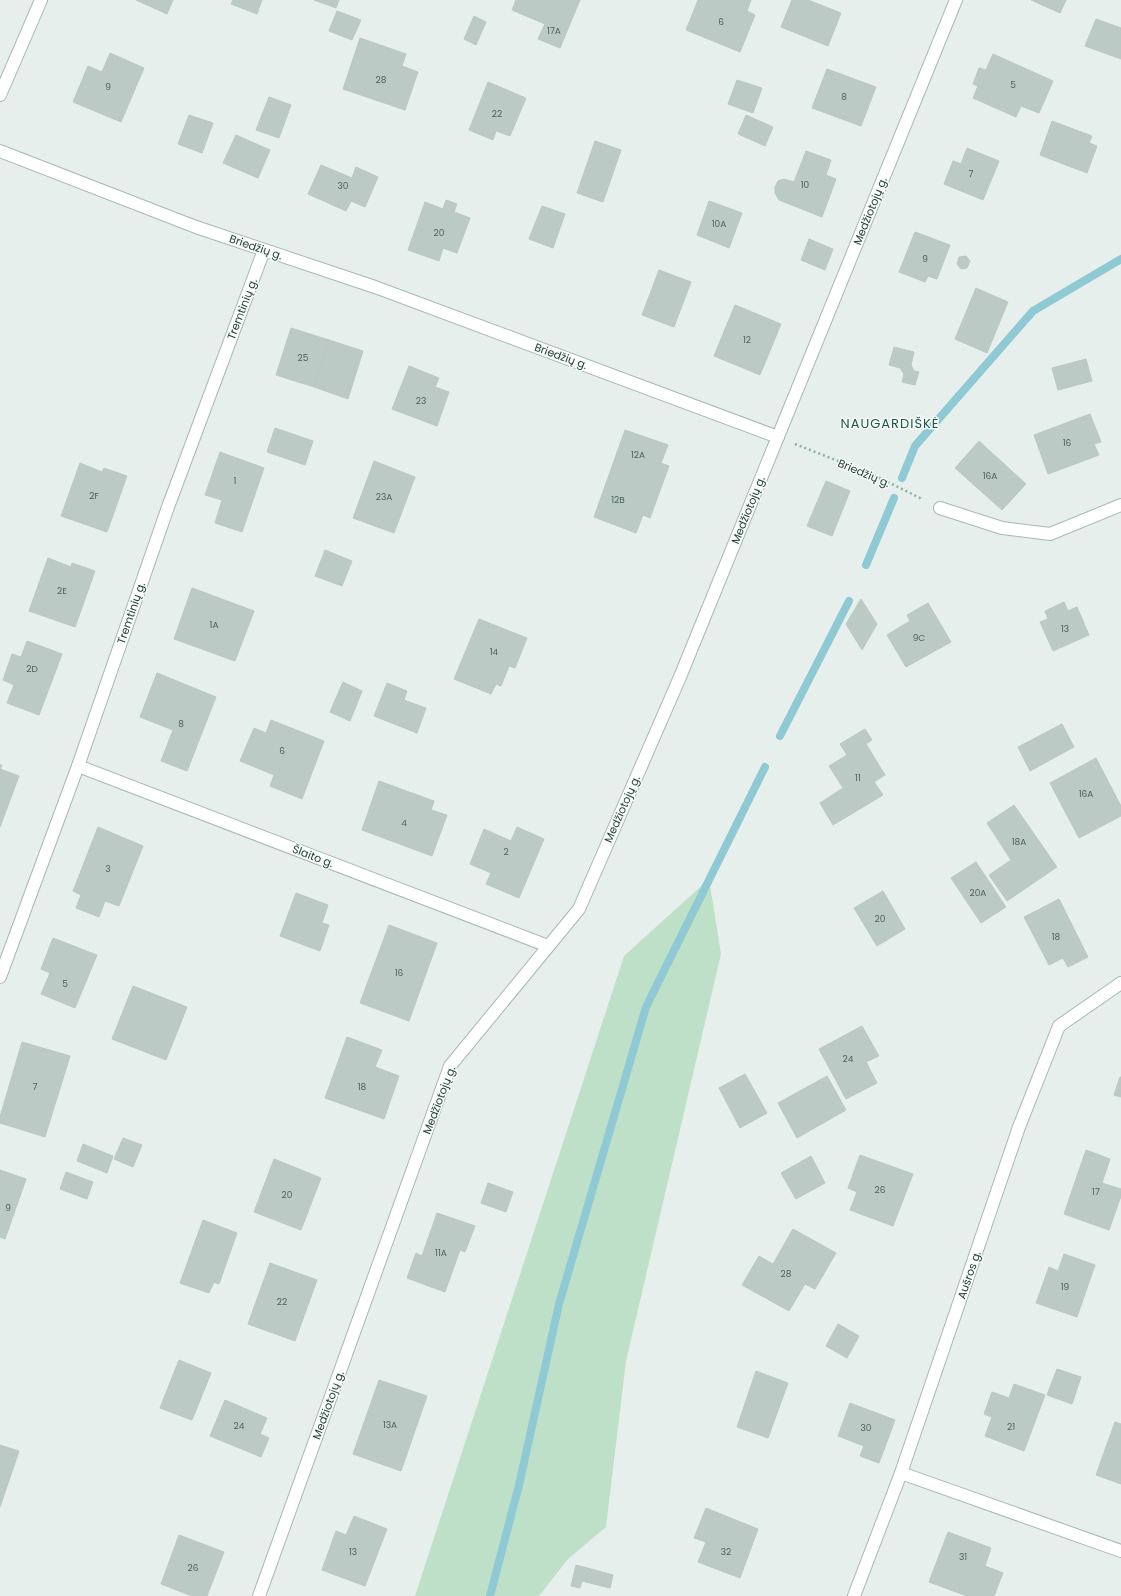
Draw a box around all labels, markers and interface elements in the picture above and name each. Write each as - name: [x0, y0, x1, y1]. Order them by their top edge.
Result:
- house number: 6: [718, 16, 724, 28]
- house number: 17A: [547, 25, 561, 37]
- house number: 28: [376, 74, 387, 86]
- house number: 5: [1010, 79, 1016, 91]
- house number: 9: [105, 81, 111, 93]
- house number: 8: [841, 91, 847, 103]
- house number: 22: [492, 108, 502, 120]
- house number: 7: [969, 168, 974, 180]
- street label: Medžiotojų g.: [849, 175, 891, 247]
- house number: 10: [801, 179, 810, 191]
- house number: 30: [338, 180, 349, 192]
- house number: 10A: [712, 218, 726, 230]
- house number: 20: [434, 227, 445, 239]
- street label: Briedžių g.: [227, 230, 285, 264]
- house number: 9: [922, 253, 928, 265]
- street label: Tremtinių g.: [223, 276, 261, 342]
- house number: 12: [743, 334, 751, 346]
- street label: Briedžių g.: [532, 339, 590, 373]
- house number: 25: [298, 352, 309, 364]
- house number: 23: [416, 395, 426, 407]
- district label: NAUGARDIŠKĖ: [841, 414, 939, 433]
- house number: 16: [1063, 437, 1072, 449]
- house number: 12A: [631, 449, 645, 461]
- street label: Briedžių g.: [835, 455, 893, 491]
- house number: 16A: [983, 470, 997, 482]
- street label: Medžiotojų g.: [727, 474, 769, 546]
- house number: 1: [234, 475, 237, 487]
- house number: 2F: [89, 490, 99, 502]
- house number: 23A: [376, 491, 392, 503]
- house number: 12B: [611, 494, 625, 506]
- street label: Tremtinių g.: [113, 580, 149, 646]
- house number: 2E: [57, 585, 67, 597]
- house number: 1A: [210, 619, 218, 631]
- house number: 13: [1061, 623, 1069, 635]
- house number: 9C: [913, 632, 925, 644]
- house number: 14: [490, 646, 499, 658]
- house number: 2D: [26, 663, 38, 675]
- house number: 8: [178, 718, 184, 730]
- house number: 6: [279, 745, 285, 757]
- house number: 11: [855, 772, 861, 784]
- street label: Medžiotojų g.: [600, 773, 644, 845]
- house number: 16A: [1079, 788, 1093, 800]
- house number: 4: [401, 817, 407, 829]
- house number: 18A: [1012, 836, 1026, 848]
- street label: Šlaito g.: [290, 841, 336, 871]
- house number: 2: [503, 846, 509, 858]
- house number: 3: [105, 863, 111, 875]
- house number: 20A: [970, 887, 986, 899]
- house number: 20: [875, 913, 886, 925]
- house number: 18: [1052, 931, 1061, 943]
- house number: 16: [395, 967, 404, 979]
- house number: 5: [62, 978, 68, 990]
- house number: 24: [843, 1053, 854, 1065]
- street label: Medžiotojų g.: [419, 1064, 459, 1136]
- house number: 7: [33, 1081, 38, 1093]
- house number: 18: [358, 1081, 367, 1093]
- house number: 26: [875, 1184, 886, 1196]
- house number: 17: [1092, 1186, 1100, 1198]
- house number: 20: [282, 1189, 293, 1201]
- house number: 9: [5, 1202, 11, 1214]
- house number: 11A: [435, 1247, 447, 1259]
- street label: Aušros g.: [953, 1249, 985, 1301]
- house number: 28: [781, 1268, 792, 1280]
- house number: 19: [1061, 1281, 1070, 1293]
- house number: 22: [277, 1296, 287, 1308]
- street label: Medžiotojų g.: [308, 1368, 348, 1442]
- house number: 13A: [383, 1419, 397, 1431]
- house number: 24: [234, 1420, 245, 1432]
- house number: 21: [1007, 1421, 1015, 1433]
- house number: 30: [861, 1422, 872, 1434]
- house number: 13: [349, 1546, 357, 1558]
- house number: 32: [721, 1546, 731, 1558]
- house number: 31: [959, 1551, 967, 1563]
- house number: 26: [188, 1562, 199, 1574]

